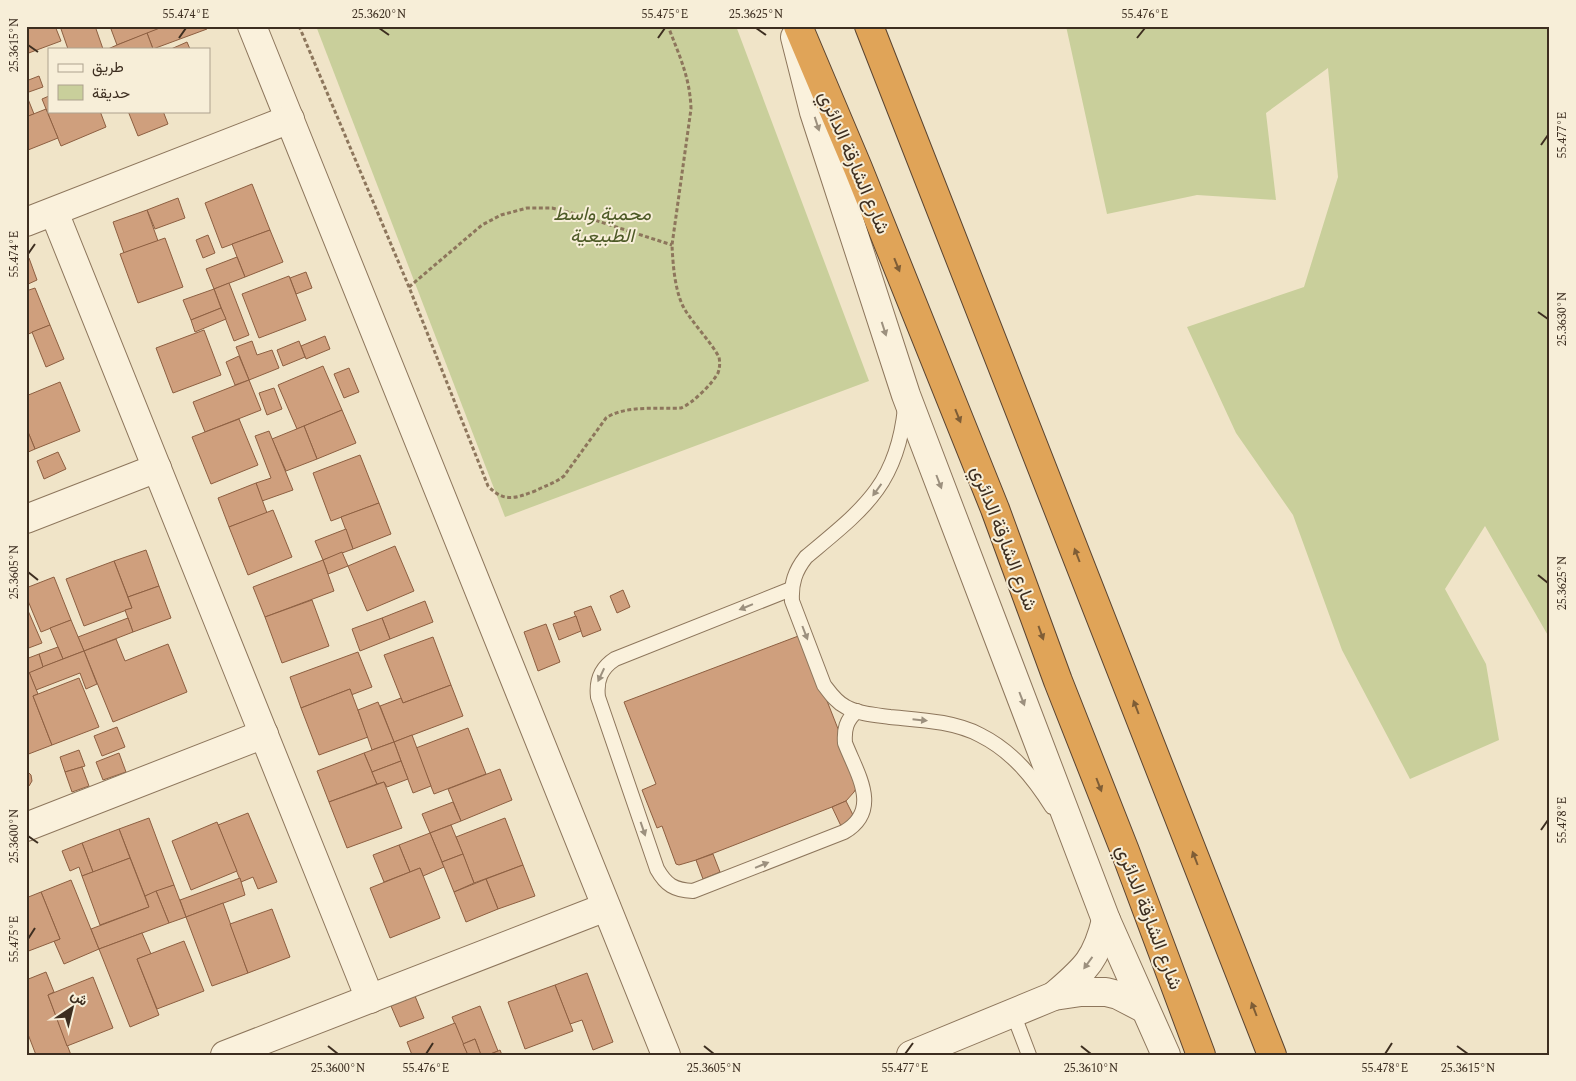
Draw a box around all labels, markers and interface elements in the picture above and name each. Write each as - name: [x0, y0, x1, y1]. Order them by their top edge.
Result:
- text: 55.474°E: [163, 5, 209, 24]
- text: 25.3620°N: [352, 5, 406, 24]
- text: 55.475°E: [642, 5, 688, 24]
- text: 25.3625°N: [729, 5, 783, 24]
- text: 55.476°E: [1122, 5, 1168, 24]
- text: 25.3615°N: [5, 18, 24, 72]
- legend: [48, 48, 210, 112]
- text: طريق: [92, 56, 124, 79]
- text: حديقة: [92, 82, 130, 105]
- street label: شارع الشارقة الدائري: [810, 86, 897, 239]
- text: 55.477°E: [1553, 112, 1572, 158]
- one-way arrow: [814, 117, 822, 132]
- park label: محمية واسط الطبيعية: [553, 200, 652, 251]
- text: 55.474°E: [5, 231, 24, 277]
- one-way arrow: [893, 258, 901, 273]
- text: 25.3630°N: [1553, 292, 1572, 346]
- one-way arrow: [881, 321, 889, 336]
- one-way arrow: [954, 409, 962, 424]
- street label: شارع الشارقة الدائري: [963, 462, 1045, 615]
- one-way arrow: [936, 474, 943, 489]
- one-way arrow: [872, 483, 882, 497]
- text: 25.3605°N: [5, 545, 24, 599]
- one-way arrow: [1072, 548, 1080, 563]
- text: 25.3625°N: [1553, 556, 1572, 610]
- one-way arrow: [738, 603, 753, 611]
- one-way arrow: [801, 626, 809, 640]
- one-way arrow: [1037, 626, 1045, 641]
- one-way arrow: [597, 667, 606, 682]
- one-way arrow: [1018, 692, 1026, 707]
- one-way arrow: [1132, 699, 1140, 714]
- one-way arrow: [913, 716, 929, 724]
- one-way arrow: [1095, 778, 1103, 793]
- text: 55.478°E: [1553, 797, 1572, 843]
- text: 25.3600°N: [5, 809, 24, 863]
- one-way arrow: [640, 821, 647, 836]
- street label: شارع الشارقة الدائري: [1108, 841, 1190, 994]
- one-way arrow: [1191, 850, 1199, 865]
- one-way arrow: [755, 860, 769, 868]
- text: 55.475°E: [5, 916, 24, 962]
- one-way arrow: [1083, 956, 1093, 970]
- north arrow: [48, 984, 98, 1034]
- text: ش: [66, 984, 92, 1011]
- one-way arrow: [1250, 1002, 1257, 1017]
- text: 25.3600°N: [311, 1059, 365, 1078]
- text: 55.476°E: [403, 1059, 449, 1078]
- text: 25.3605°N: [687, 1059, 741, 1078]
- text: 55.477°E: [882, 1059, 928, 1078]
- text: 25.3610°N: [1064, 1059, 1118, 1078]
- text: 55.478°E: [1362, 1059, 1408, 1078]
- text: 25.3615°N: [1441, 1059, 1495, 1078]

